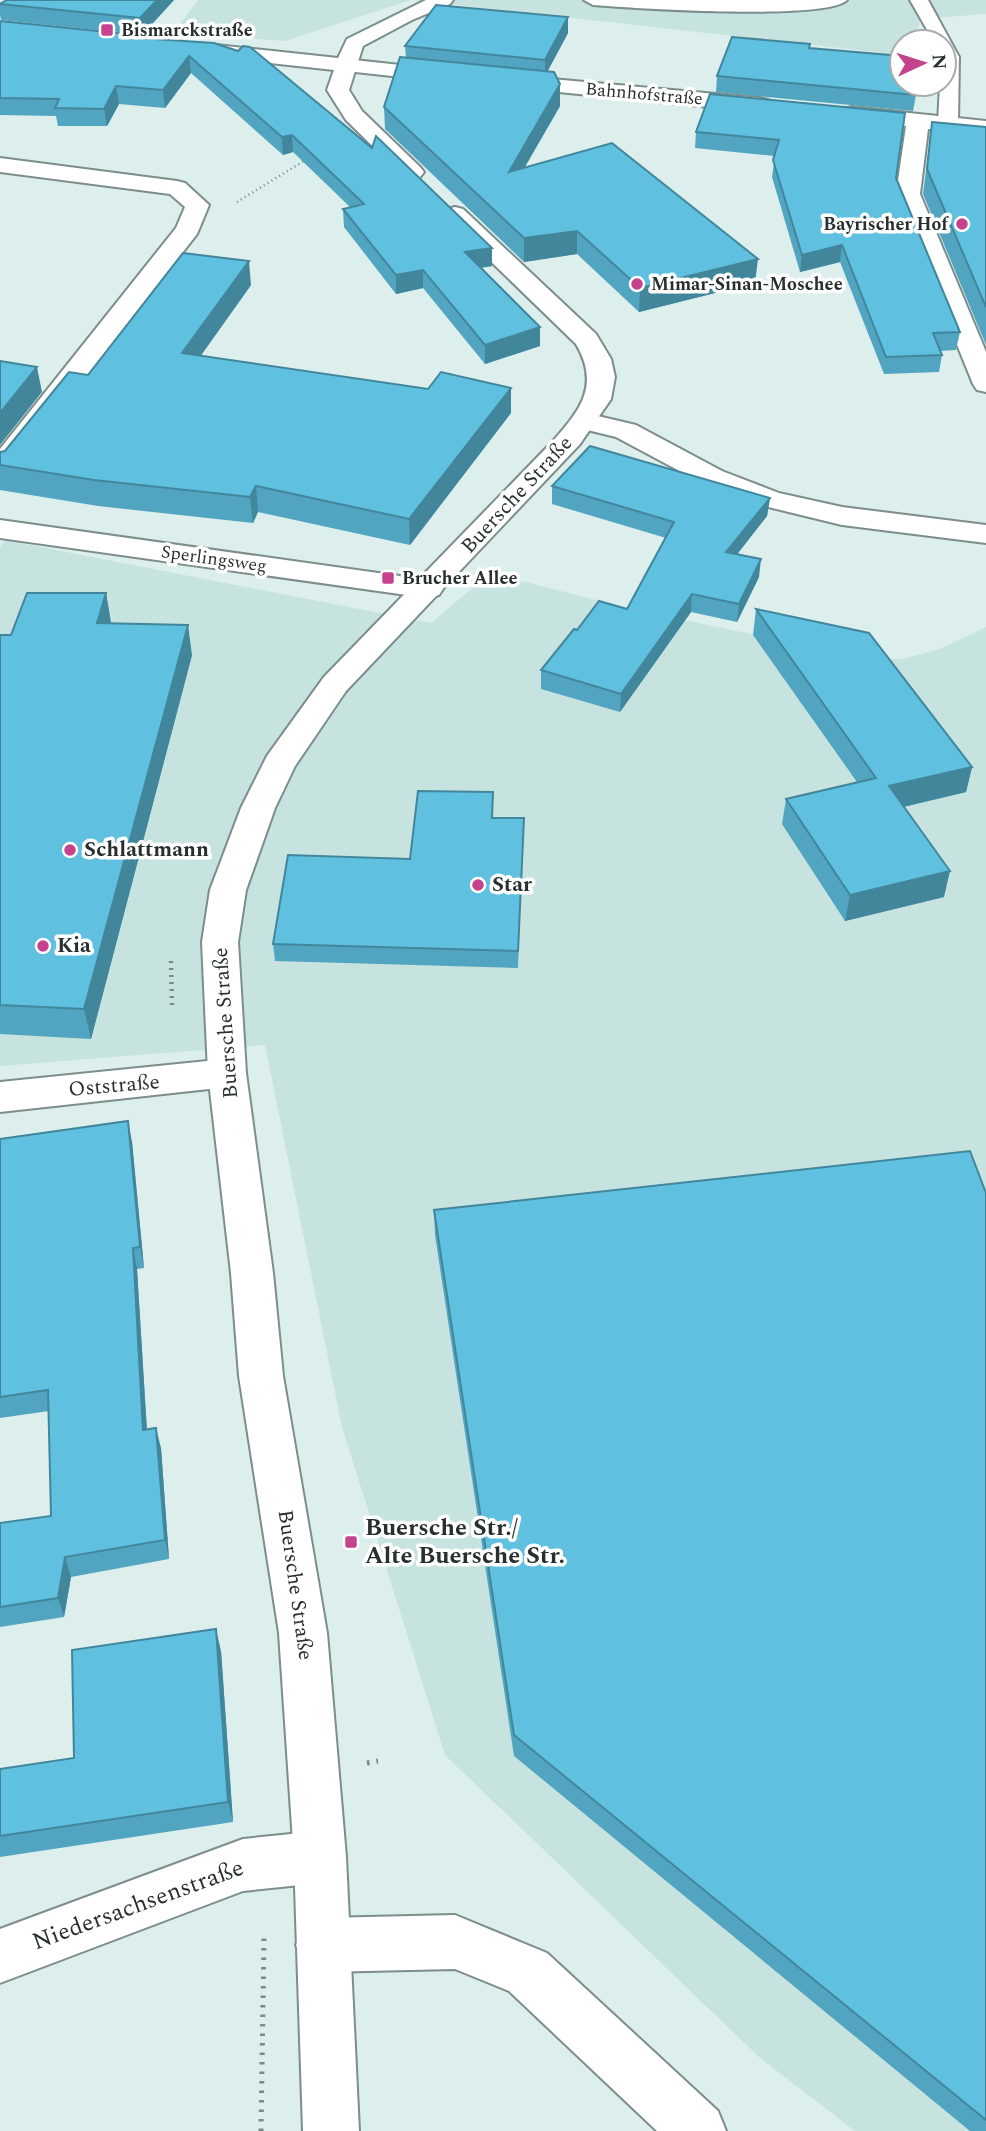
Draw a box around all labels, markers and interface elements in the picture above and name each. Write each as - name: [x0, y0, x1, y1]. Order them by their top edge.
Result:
- place label: Bismarckstraße: [121, 17, 253, 44]
- marker: Bismarckstraße: [99, 22, 115, 38]
- north arrow: [888, 28, 958, 98]
- text: N: [923, 53, 953, 71]
- street label: Bahnhofstraße: [584, 75, 704, 113]
- place label: Bayrischer Hof: [823, 211, 949, 238]
- marker: Bayrischer Hof: [954, 216, 970, 232]
- place label: Mimar-Sinan-Moschee: [651, 271, 843, 298]
- marker: Mimar-Sinan-Moschee: [629, 276, 645, 292]
- street label: Buersche Straße: [454, 429, 580, 561]
- street label: Sperlingsweg: [159, 538, 269, 580]
- place label: Brucher Allee: [402, 565, 518, 592]
- marker: Brucher Allee: [380, 570, 396, 586]
- place label: Schlattmann: [84, 834, 209, 866]
- marker: Schlattmann: [62, 842, 78, 858]
- place label: Star: [492, 869, 532, 901]
- marker: Star: [470, 877, 486, 893]
- place label: Kia: [57, 930, 91, 962]
- marker: Kia: [35, 938, 51, 954]
- street label: Buersche Straße: [205, 946, 247, 1100]
- street label: Oststraße: [67, 1066, 161, 1106]
- street label: Buersche Straße: [269, 1508, 321, 1662]
- place label: Buersche Str./ Alte Buersche Str.: [365, 1510, 565, 1574]
- marker: Buersche Str./ Alte Buersche Str.: [343, 1534, 359, 1550]
- street label: Niedersachsenstraße: [27, 1850, 249, 1960]

